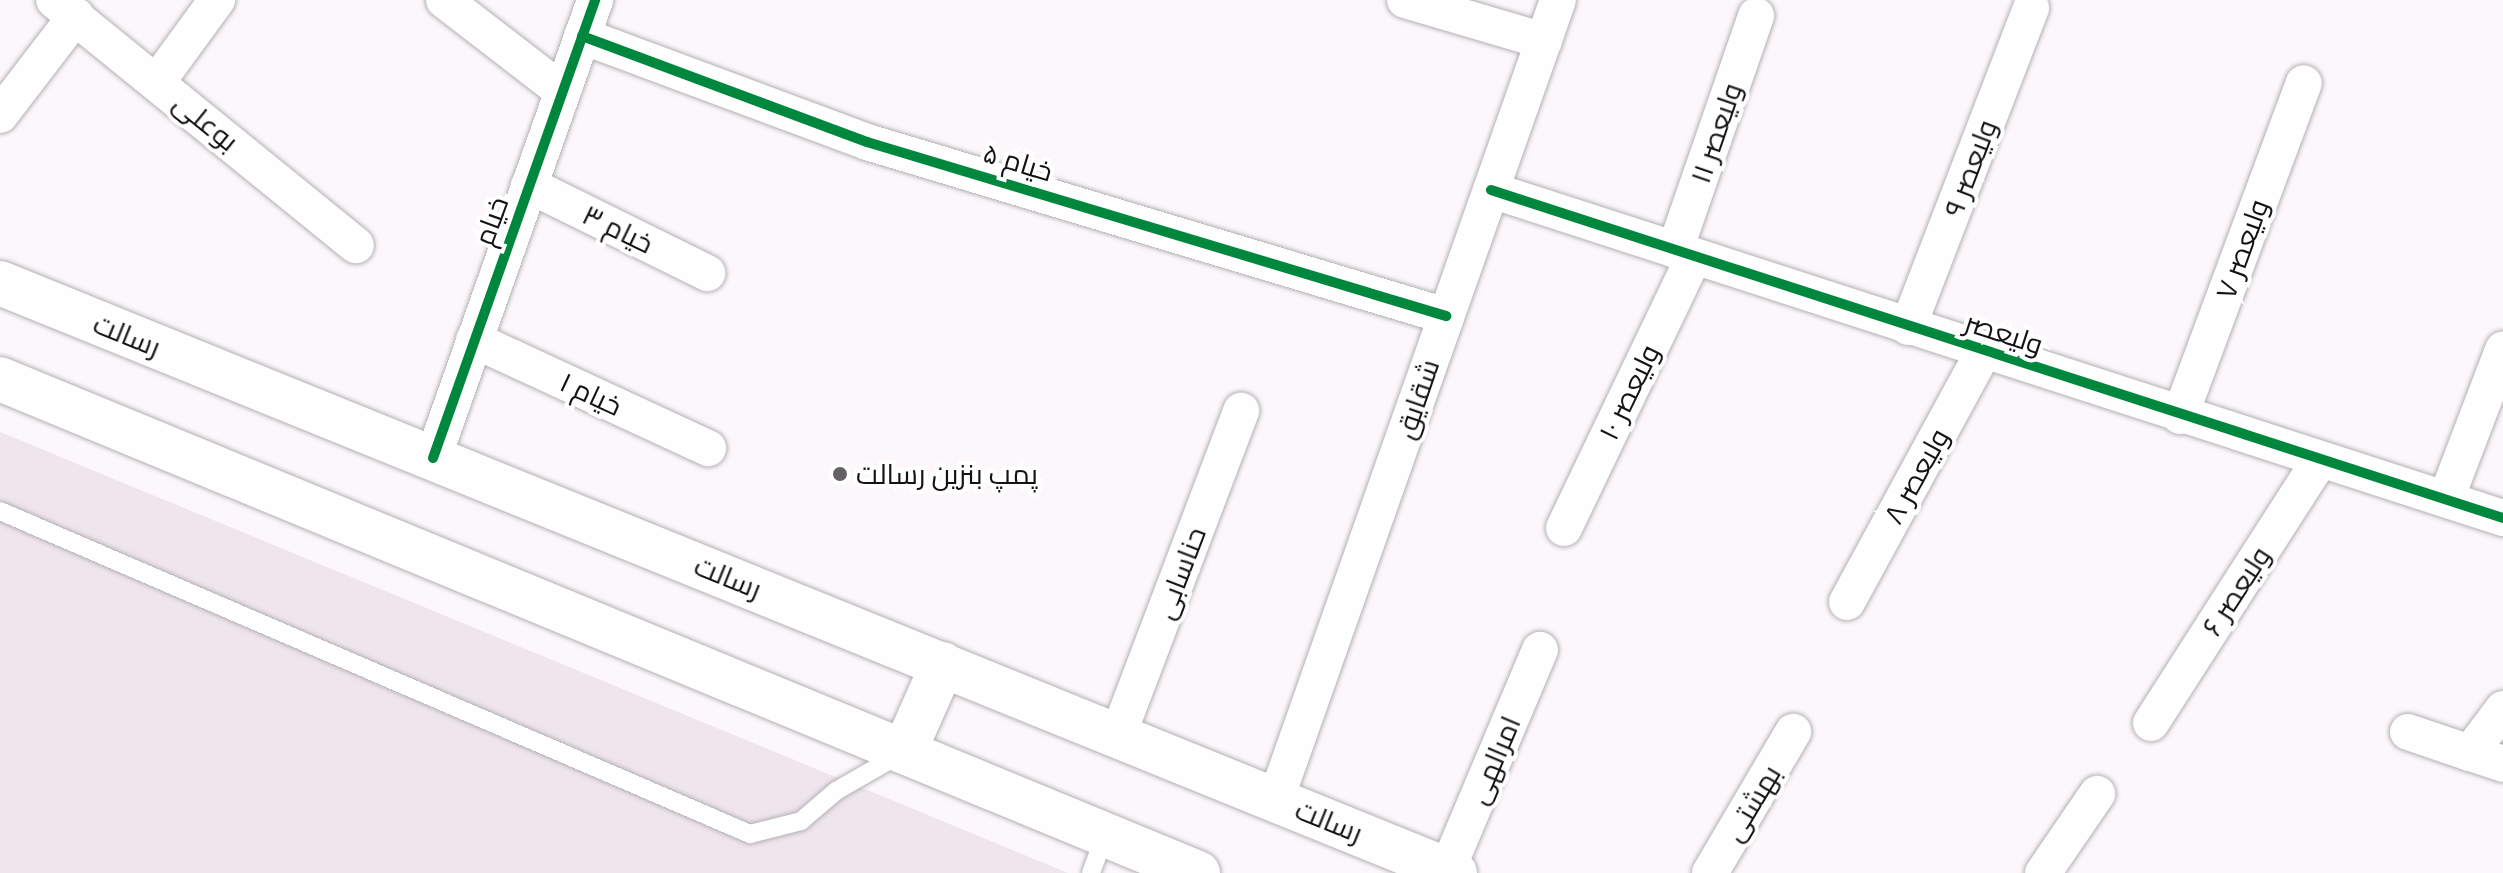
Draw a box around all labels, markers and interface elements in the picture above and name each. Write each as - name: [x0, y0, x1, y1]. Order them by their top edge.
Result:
- street label: ولیعصر ۱۱: [1683, 78, 1749, 188]
- street label: بوعلی: [167, 86, 245, 158]
- street label: ولیعصر ۹: [1936, 115, 2004, 221]
- street label: خیام ۵: [979, 136, 1057, 188]
- street label: خیام: [467, 192, 515, 250]
- street label: ولیعصر ۷: [2208, 194, 2276, 304]
- street label: خیام ۳: [577, 198, 659, 260]
- street label: ولیعصر: [1961, 305, 2047, 361]
- street label: رسالت: [89, 306, 165, 364]
- street label: ولیعصر ۱۰: [1592, 339, 1666, 445]
- street label: شقایق: [1388, 355, 1446, 443]
- street label: خیام ۱: [555, 365, 627, 423]
- street label: ولیعصر ۸: [1876, 422, 1956, 530]
- place label: پمپ بنزین رسالت: [856, 457, 1038, 491]
- marker: پمپ بنزین رسالت: [831, 465, 849, 483]
- street label: حناسابی: [1147, 522, 1213, 624]
- street label: ولیعصر ۶: [2195, 540, 2277, 642]
- street label: رسالت: [690, 548, 766, 606]
- street label: امرالهی: [1460, 711, 1528, 809]
- street label: بهشتی: [1716, 759, 1788, 847]
- street label: رسالت: [1291, 792, 1367, 850]

